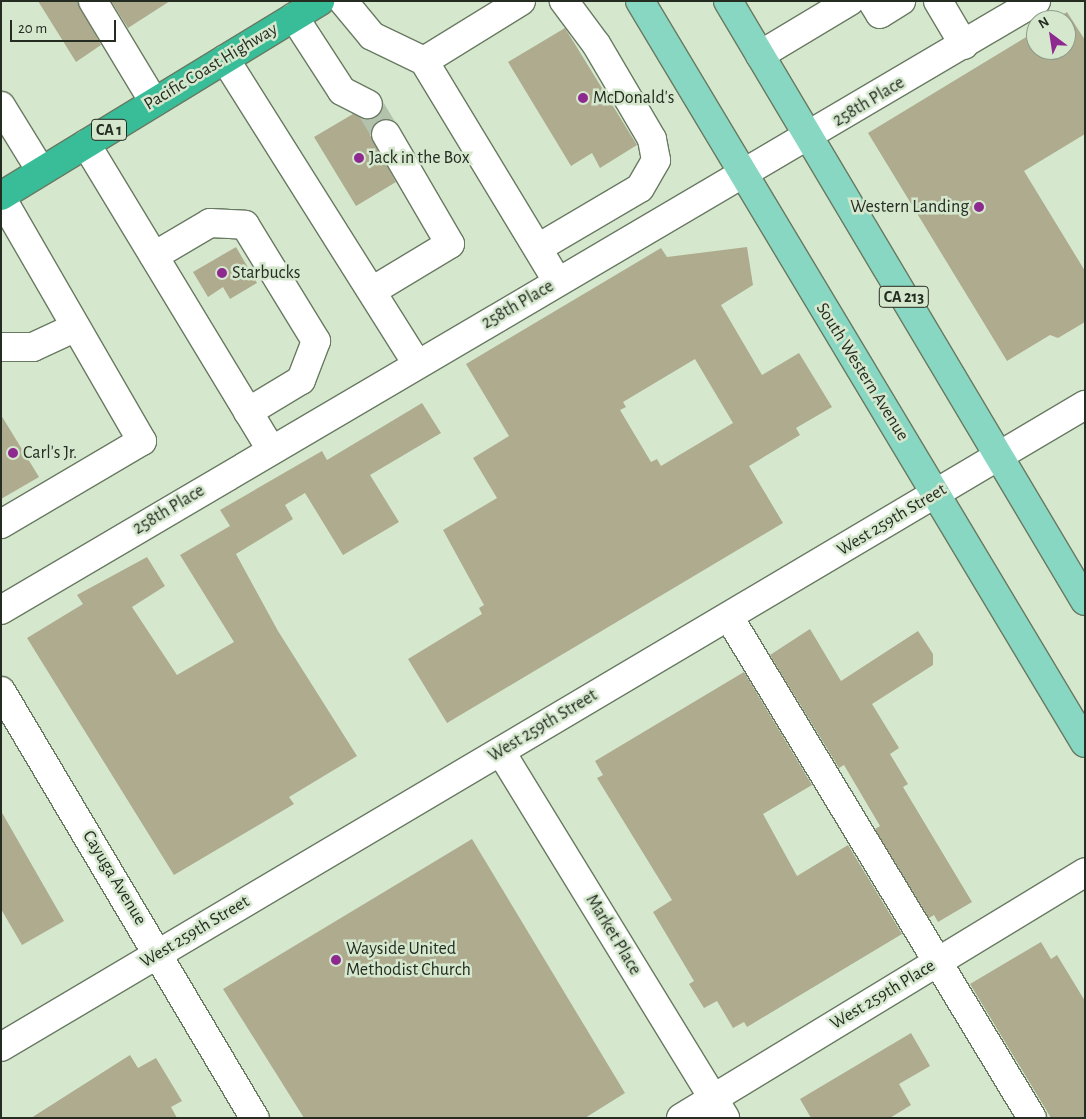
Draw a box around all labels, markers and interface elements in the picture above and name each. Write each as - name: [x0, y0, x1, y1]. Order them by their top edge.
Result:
- scale bar: [12, 10, 119, 42]
- north arrow: [1026, 10, 1076, 60]
- text: N: [1036, 14, 1052, 32]
- street label: Pacific Coast Highway: [140, 19, 282, 115]
- text: 20 m: [18, 21, 47, 36]
- street label: 258th Place: [829, 72, 909, 132]
- place label: McDonald's: [593, 87, 675, 109]
- marker: McDonald's: [577, 92, 589, 104]
- road number: CA 1: [90, 116, 128, 144]
- place label: Jack in the Box: [369, 147, 469, 169]
- marker: Jack in the Box: [353, 152, 365, 164]
- place label: Western Landing: [850, 196, 969, 218]
- marker: Western Landing: [973, 201, 985, 213]
- place label: Starbucks: [232, 262, 300, 284]
- marker: Starbucks: [216, 267, 228, 279]
- street label: 258th Place: [478, 276, 558, 334]
- road number: CA 213: [878, 284, 930, 310]
- street label: South Western Avenue: [811, 299, 913, 445]
- place label: Carl's Jr.: [23, 442, 77, 464]
- marker: Carl's Jr.: [7, 447, 19, 459]
- street label: West 259th Street: [833, 479, 951, 561]
- street label: 258th Place: [129, 480, 209, 540]
- street label: West 259th Street: [484, 685, 602, 767]
- street label: Cayuga Avenue: [77, 827, 151, 929]
- street label: West 259th Street: [136, 891, 254, 973]
- street label: Market Place: [581, 891, 645, 979]
- place label: Wayside United Methodist Church: [346, 939, 471, 982]
- marker: Wayside United Methodist Church: [330, 954, 342, 966]
- street label: West 259th Place: [827, 955, 939, 1035]

